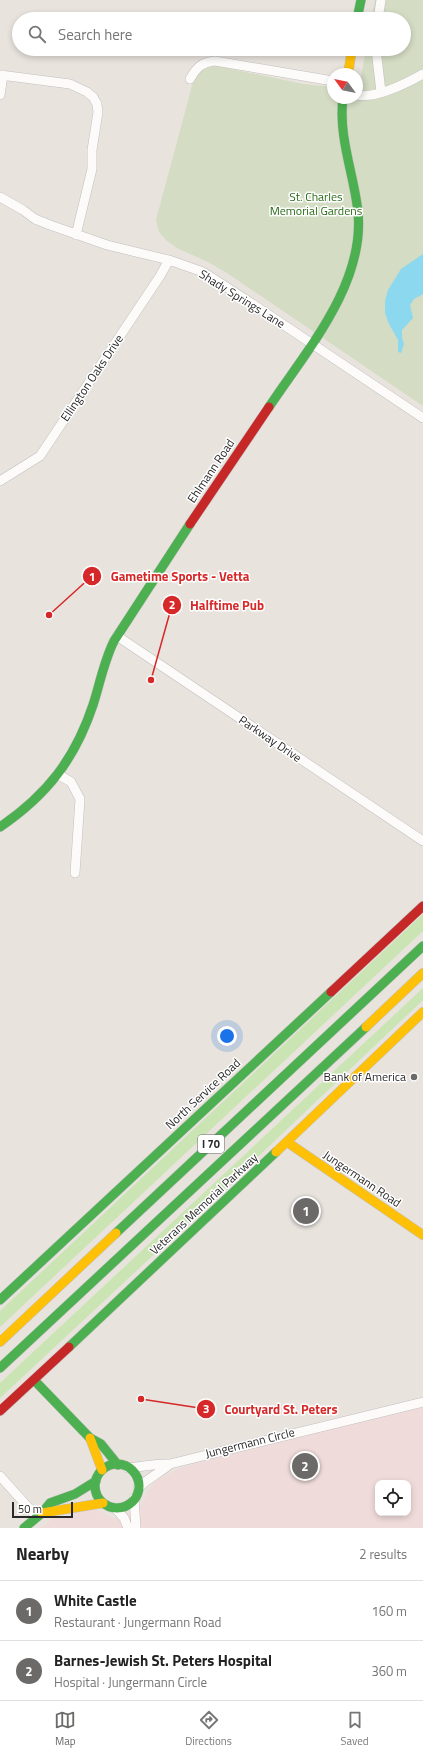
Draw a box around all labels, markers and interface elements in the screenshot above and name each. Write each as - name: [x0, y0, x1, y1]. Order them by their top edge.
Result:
- search box: [12, 12, 411, 56]
- icon: search: [26, 23, 48, 45]
- text: Search here: [58, 23, 132, 46]
- north arrow: [327, 68, 363, 104]
- park label: St. Charles Memorial Gardens: [270, 187, 363, 220]
- street label: Shady Springs Lane: [195, 264, 289, 333]
- street label: Ellington Oaks Drive: [55, 330, 128, 425]
- street label: Ehlmann Road: [182, 435, 239, 506]
- callout: Gametime Sports - Vetta: [82, 564, 257, 589]
- text: Gametime Sports - Vetta: [111, 566, 250, 586]
- text: 1: [89, 567, 95, 586]
- callout: Halftime Pub: [162, 593, 272, 618]
- text: 2: [169, 595, 175, 614]
- text: Halftime Pub: [190, 595, 264, 615]
- street label: Parkway Drive: [235, 710, 306, 767]
- your location: [217, 1026, 237, 1046]
- street label: North Service Road: [161, 1054, 245, 1134]
- place label: Bank of America: [324, 1067, 406, 1086]
- marker: Bank of America: [409, 1072, 419, 1082]
- road number: I 70: [198, 1135, 224, 1153]
- street label: Jungermann Road: [320, 1145, 405, 1212]
- street label: Veterans Memorial Parkway: [145, 1148, 262, 1259]
- pin: 1: [293, 1196, 319, 1226]
- callout: Courtyard St. Peters: [196, 1397, 345, 1422]
- text: 3: [203, 1399, 209, 1418]
- text: Courtyard St. Peters: [224, 1399, 338, 1419]
- street label: Jungermann Circle: [203, 1422, 297, 1463]
- pin: 2: [292, 1451, 318, 1481]
- map controls: [375, 1480, 411, 1516]
- button: locate: [375, 1480, 411, 1516]
- scale bar: [12, 1500, 73, 1519]
- text: 50 m: [18, 1501, 42, 1517]
- text: Nearby: [16, 1541, 69, 1567]
- text: 2 results: [359, 1544, 407, 1564]
- text: White Castle: [54, 1589, 137, 1612]
- text: 1: [25, 1601, 33, 1621]
- text: 160 m: [371, 1601, 407, 1621]
- text: Restaurant · Jungermann Road: [54, 1612, 221, 1632]
- text: Barnes-Jewish St. Peters Hospital: [54, 1649, 272, 1672]
- text: 2: [25, 1661, 33, 1681]
- text: 360 m: [371, 1661, 407, 1681]
- text: Hospital · Jungermann Circle: [54, 1672, 207, 1692]
- tab: Map: [54, 1709, 76, 1749]
- tab: Directions: [185, 1709, 232, 1749]
- tab: Saved: [341, 1709, 369, 1749]

